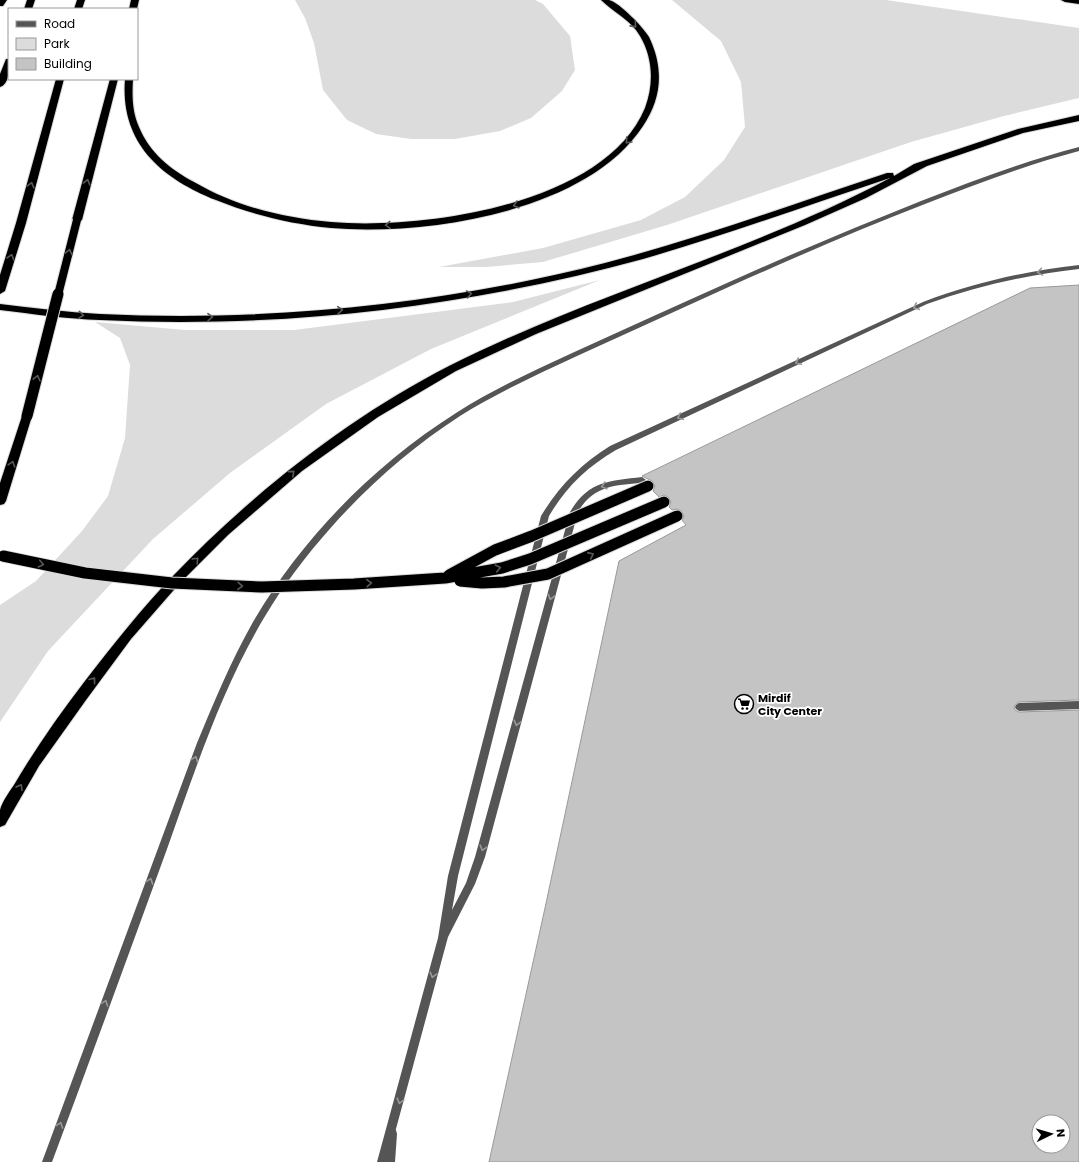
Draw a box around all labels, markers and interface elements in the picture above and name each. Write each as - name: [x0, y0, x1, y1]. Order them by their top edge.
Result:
- legend: [8, 8, 138, 80]
- text: Road: [44, 15, 75, 32]
- one-way arrow: [630, 20, 637, 28]
- text: Park: [44, 35, 71, 52]
- text: Building: [44, 55, 92, 72]
- one-way arrow: [625, 136, 632, 144]
- one-way arrow: [82, 179, 91, 186]
- one-way arrow: [27, 182, 35, 189]
- one-way arrow: [513, 200, 520, 209]
- one-way arrow: [385, 221, 391, 230]
- one-way arrow: [64, 249, 72, 255]
- one-way arrow: [6, 254, 15, 261]
- one-way arrow: [1037, 267, 1043, 276]
- one-way arrow: [466, 290, 472, 298]
- one-way arrow: [912, 302, 920, 310]
- one-way arrow: [337, 306, 343, 315]
- one-way arrow: [78, 311, 84, 320]
- one-way arrow: [207, 313, 213, 321]
- one-way arrow: [794, 357, 802, 365]
- one-way arrow: [32, 375, 40, 381]
- one-way arrow: [677, 412, 684, 420]
- one-way arrow: [7, 461, 16, 468]
- one-way arrow: [287, 470, 295, 478]
- one-way arrow: [601, 481, 608, 490]
- one-way arrow: [586, 552, 594, 560]
- one-way arrow: [191, 557, 199, 565]
- one-way arrow: [38, 559, 44, 567]
- one-way arrow: [495, 565, 502, 573]
- one-way arrow: [366, 579, 372, 587]
- one-way arrow: [236, 581, 243, 590]
- one-way arrow: [547, 594, 556, 601]
- one-way arrow: [88, 678, 95, 685]
- place label: Mirdif City Center: [758, 690, 822, 719]
- supermarket icon: Mirdif City Center: [733, 693, 755, 715]
- one-way arrow: [513, 719, 522, 726]
- one-way arrow: [190, 756, 198, 763]
- one-way arrow: [15, 784, 22, 791]
- one-way arrow: [479, 845, 487, 851]
- one-way arrow: [145, 878, 154, 885]
- one-way arrow: [430, 972, 438, 979]
- one-way arrow: [101, 1000, 109, 1007]
- one-way arrow: [396, 1098, 404, 1104]
- north arrow: [1031, 1114, 1071, 1154]
- one-way arrow: [56, 1122, 64, 1129]
- text: N: [1053, 1128, 1069, 1138]

